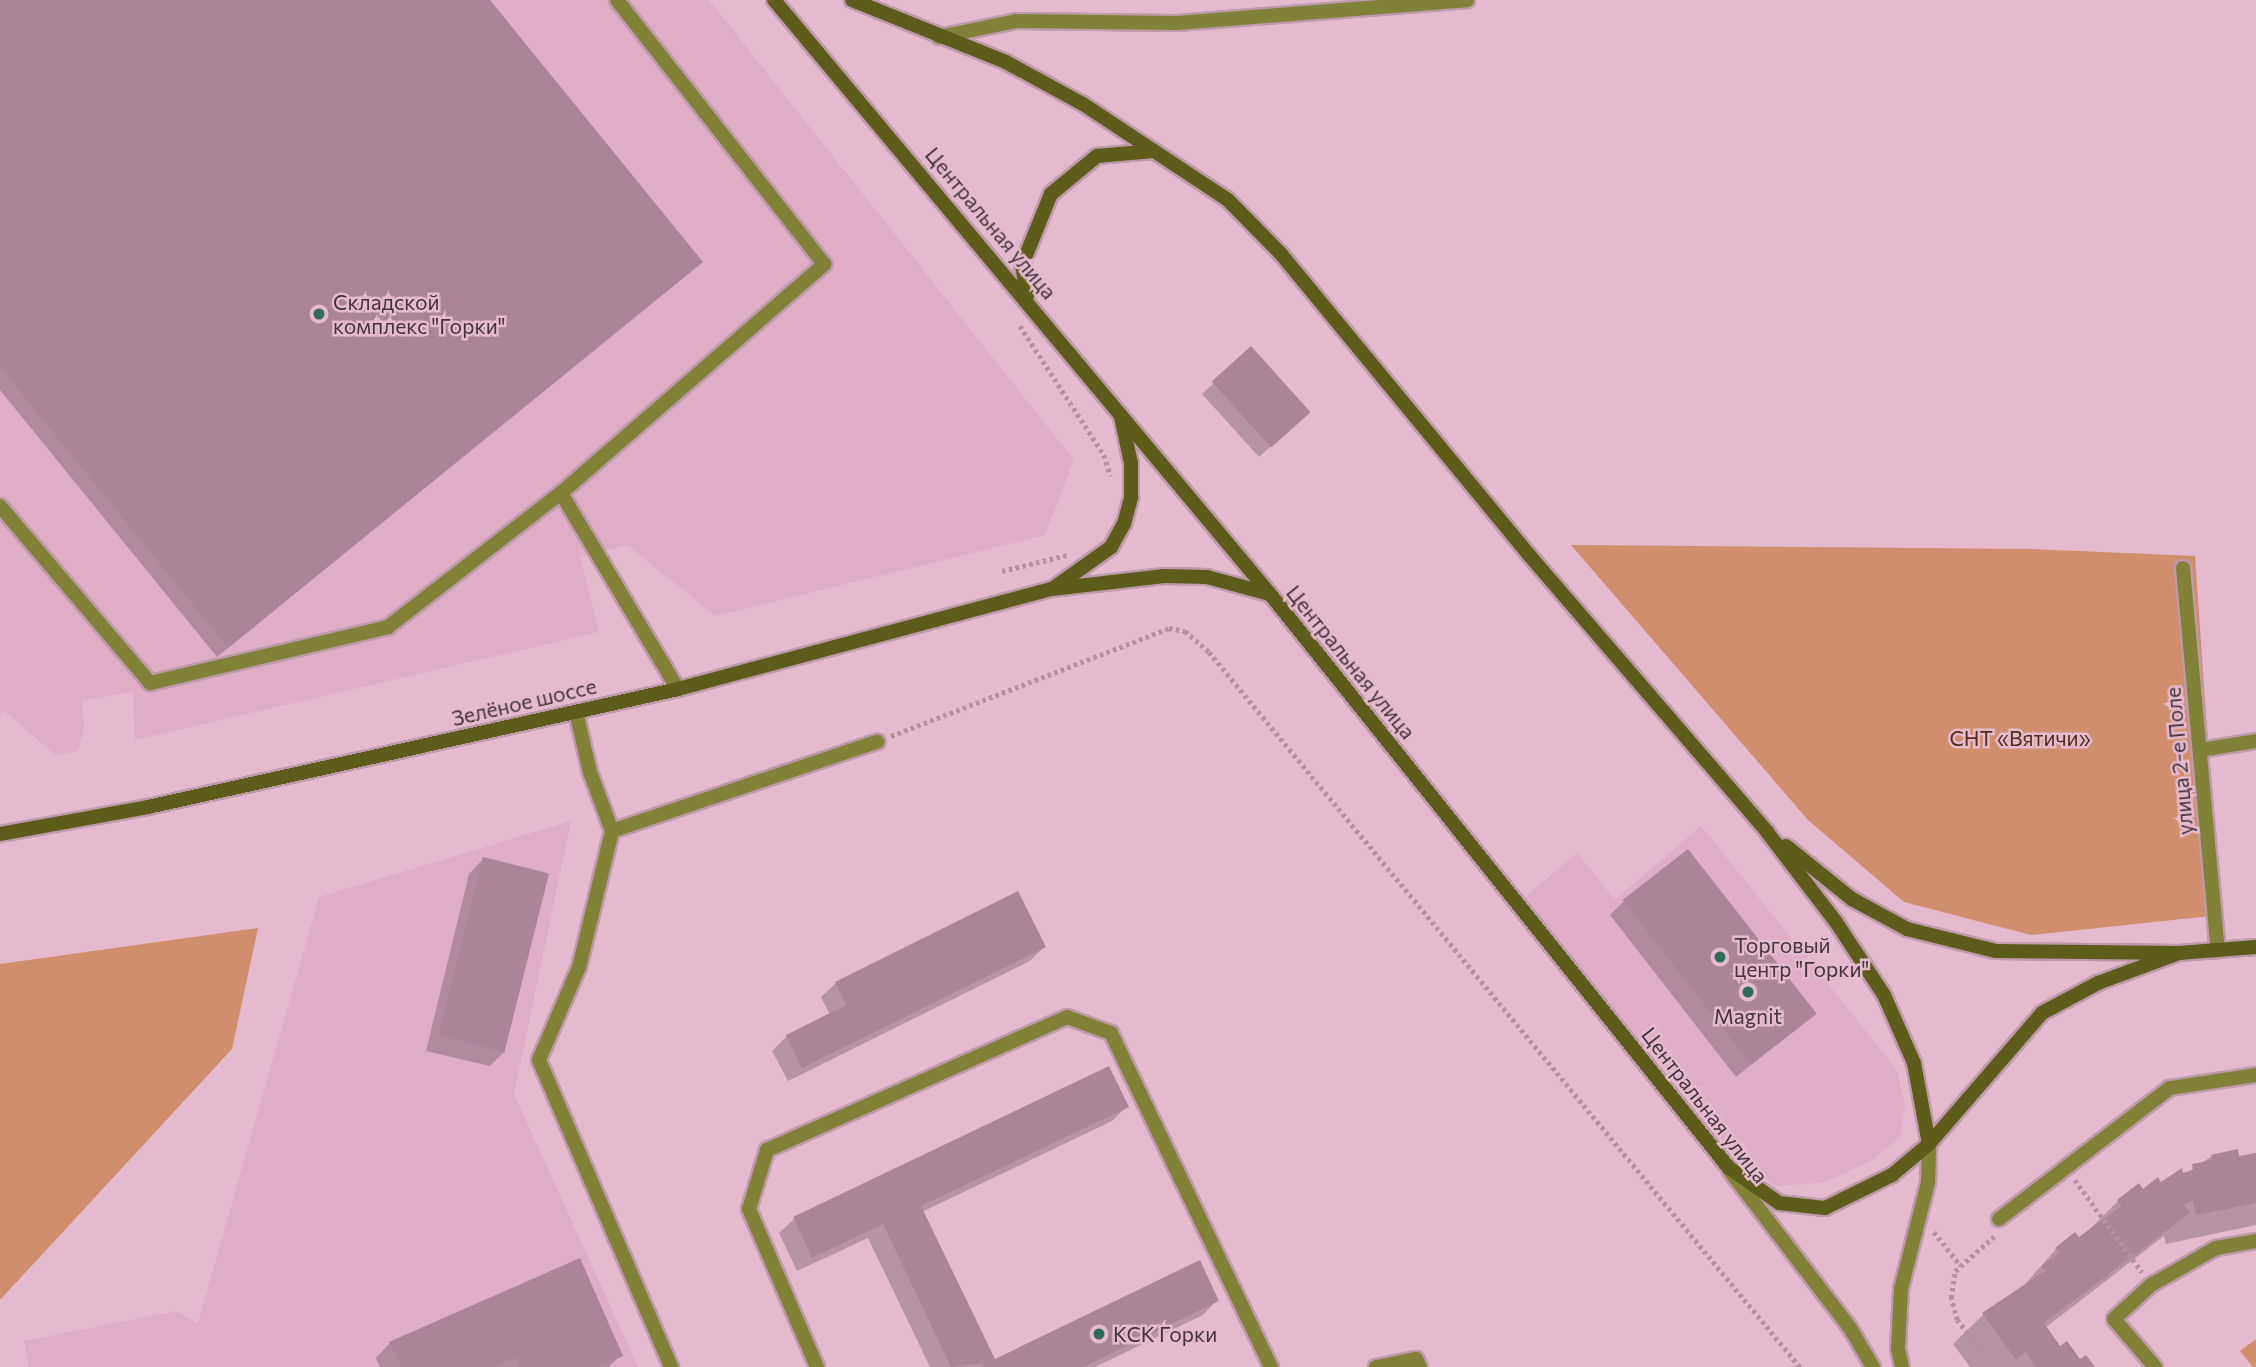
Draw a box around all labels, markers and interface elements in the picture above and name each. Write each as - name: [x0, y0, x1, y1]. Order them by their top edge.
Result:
- street label: Центральная улица: [920, 142, 1062, 304]
- place label: Складской комплекс "Горки": [333, 289, 505, 339]
- marker: Складской комплекс "Горки": [311, 306, 327, 322]
- street label: Центральная улица: [1281, 580, 1421, 744]
- street label: Зелёное шоссе: [449, 673, 599, 731]
- street label: улица 2-е Поле: [2160, 686, 2198, 836]
- park label: СНТ «Вятичи»: [1949, 725, 2091, 751]
- place label: Торговый центр "Горки": [1734, 932, 1869, 982]
- marker: Торговый центр "Горки": [1712, 949, 1728, 965]
- marker: Magnit: [1740, 984, 1756, 1000]
- place label: Magnit: [1714, 1003, 1782, 1029]
- street label: Центральная улица: [1636, 1022, 1774, 1188]
- place label: КСК Горки: [1113, 1321, 1217, 1347]
- marker: КСК Горки: [1091, 1326, 1107, 1342]

